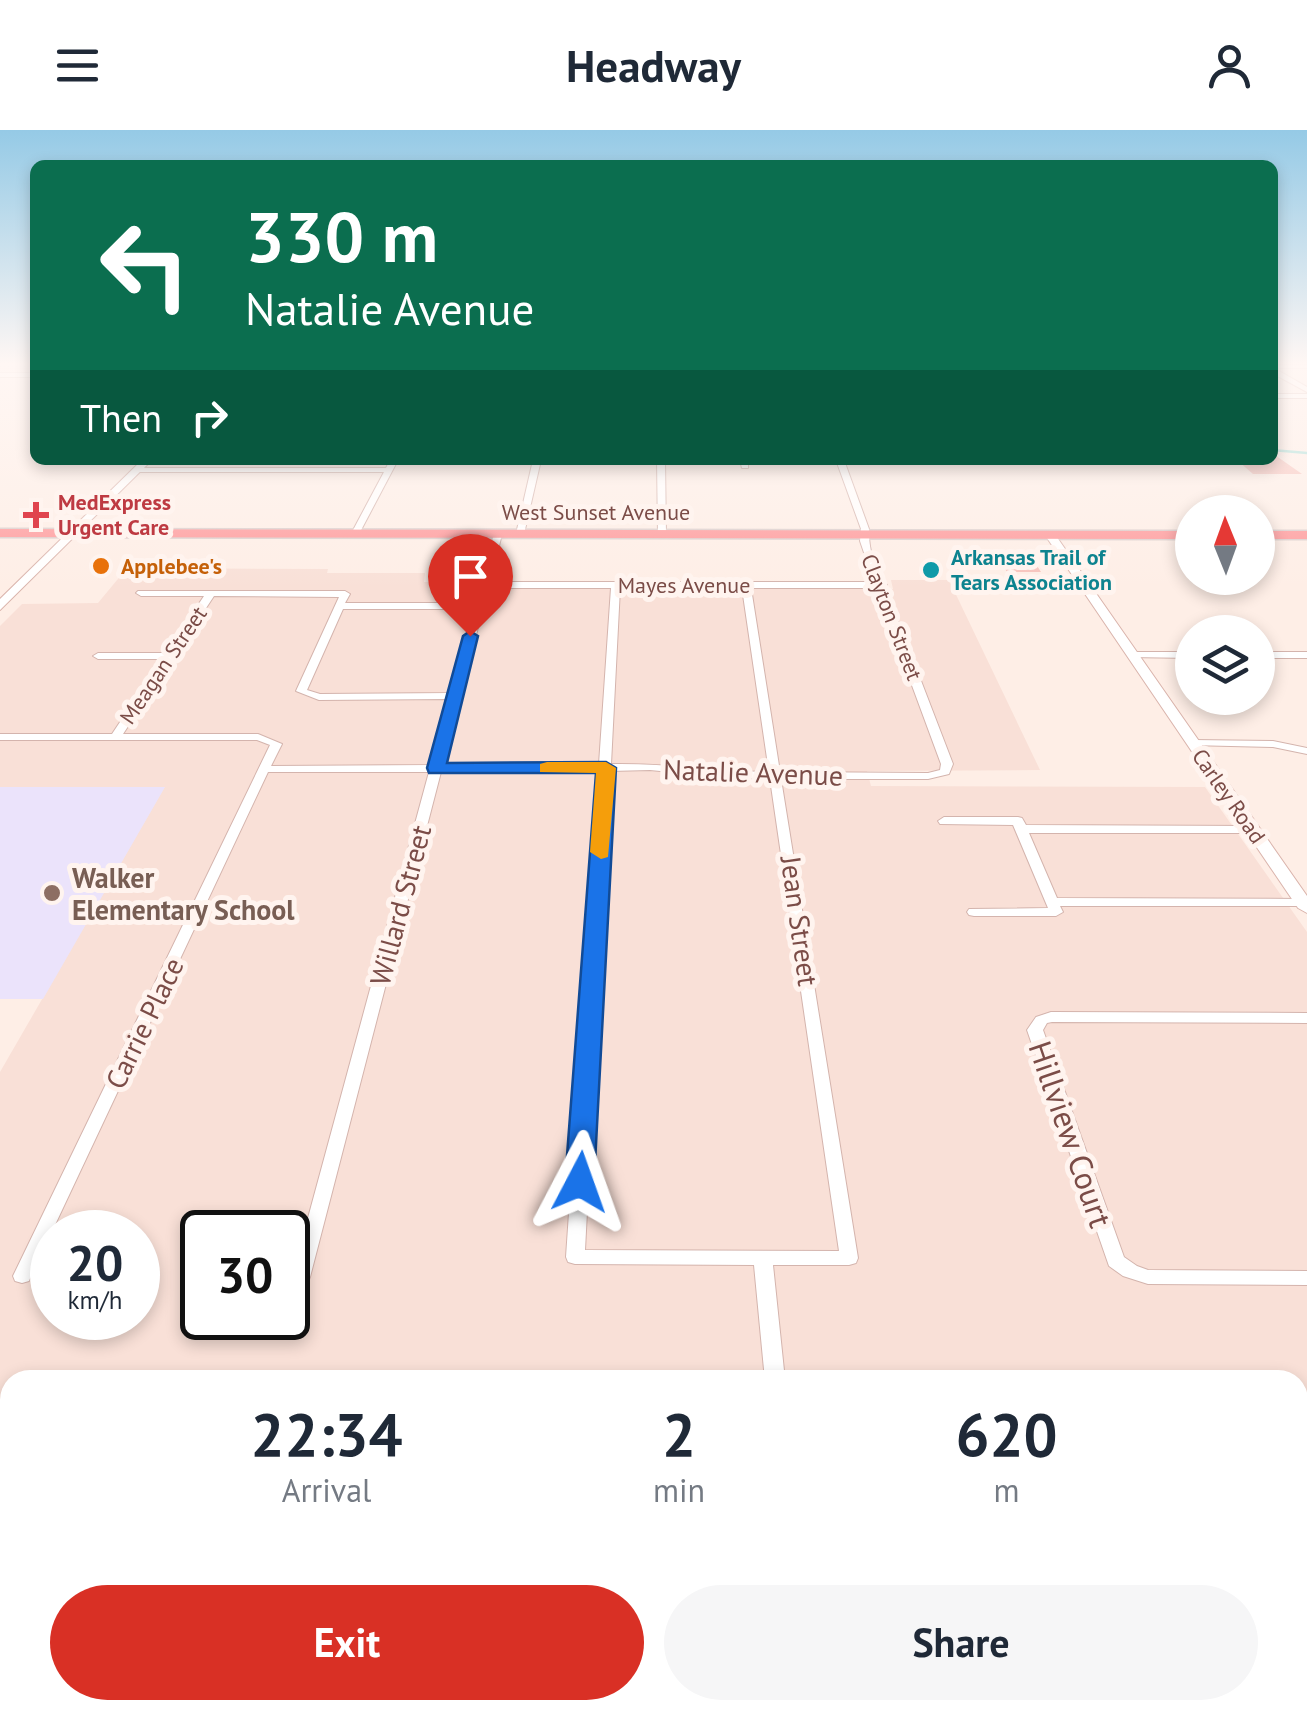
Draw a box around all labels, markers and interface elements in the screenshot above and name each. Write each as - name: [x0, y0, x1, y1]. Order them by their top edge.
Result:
- text: Headway: [566, 36, 741, 94]
- icon: menu: [50, 38, 105, 93]
- icon: person: [1202, 38, 1257, 93]
- text: 330 m: [245, 191, 438, 281]
- icon: left: [80, 200, 210, 330]
- text: Natalie Avenue: [245, 279, 534, 337]
- icon: right: [182, 390, 237, 445]
- text: Then: [80, 393, 162, 442]
- place label: MedExpress Urgent Care: [58, 488, 171, 541]
- north arrow: [1175, 495, 1275, 595]
- map controls: [1175, 495, 1275, 715]
- street label: West Sunset Avenue: [502, 498, 690, 526]
- marker: MedExpress Urgent Care: [23, 502, 49, 528]
- pin: [428, 534, 513, 637]
- place label: Arkansas Trail of Tears Association: [951, 543, 1112, 596]
- icon: arrive: [443, 549, 498, 604]
- street label: Clayton Street: [855, 550, 929, 685]
- place label: Applebee's: [121, 552, 222, 580]
- marker: Applebee's: [90, 555, 112, 577]
- marker: Arkansas Trail of Tears Association: [920, 559, 942, 581]
- street label: Mayes Avenue: [618, 571, 750, 599]
- street label: Meagan Street: [113, 600, 213, 729]
- button: layers: [1175, 615, 1275, 715]
- street label: Carley Road: [1186, 743, 1272, 849]
- street label: Natalie Avenue: [662, 750, 844, 794]
- street label: Willard Street: [361, 820, 439, 989]
- street label: Jean Street: [772, 853, 827, 989]
- place label: Walker Elementary School: [72, 859, 295, 928]
- marker: Walker Elementary School: [41, 882, 63, 904]
- street label: Carrie Place: [96, 951, 192, 1095]
- street label: Hillview Court: [1020, 1035, 1123, 1233]
- position arrow: [528, 1130, 632, 1234]
- speed limit sign: 30: [180, 1210, 310, 1340]
- text: 20: [67, 1230, 123, 1295]
- text: km/h: [68, 1284, 122, 1316]
- text: 22:34: [250, 1395, 403, 1473]
- text: 2: [662, 1395, 696, 1473]
- text: 620: [956, 1395, 1058, 1473]
- text: Arrival: [282, 1469, 371, 1511]
- text: min: [653, 1469, 705, 1511]
- text: m: [994, 1469, 1020, 1511]
- button: Exit: [50, 1585, 644, 1700]
- button: Share: [664, 1585, 1258, 1700]

